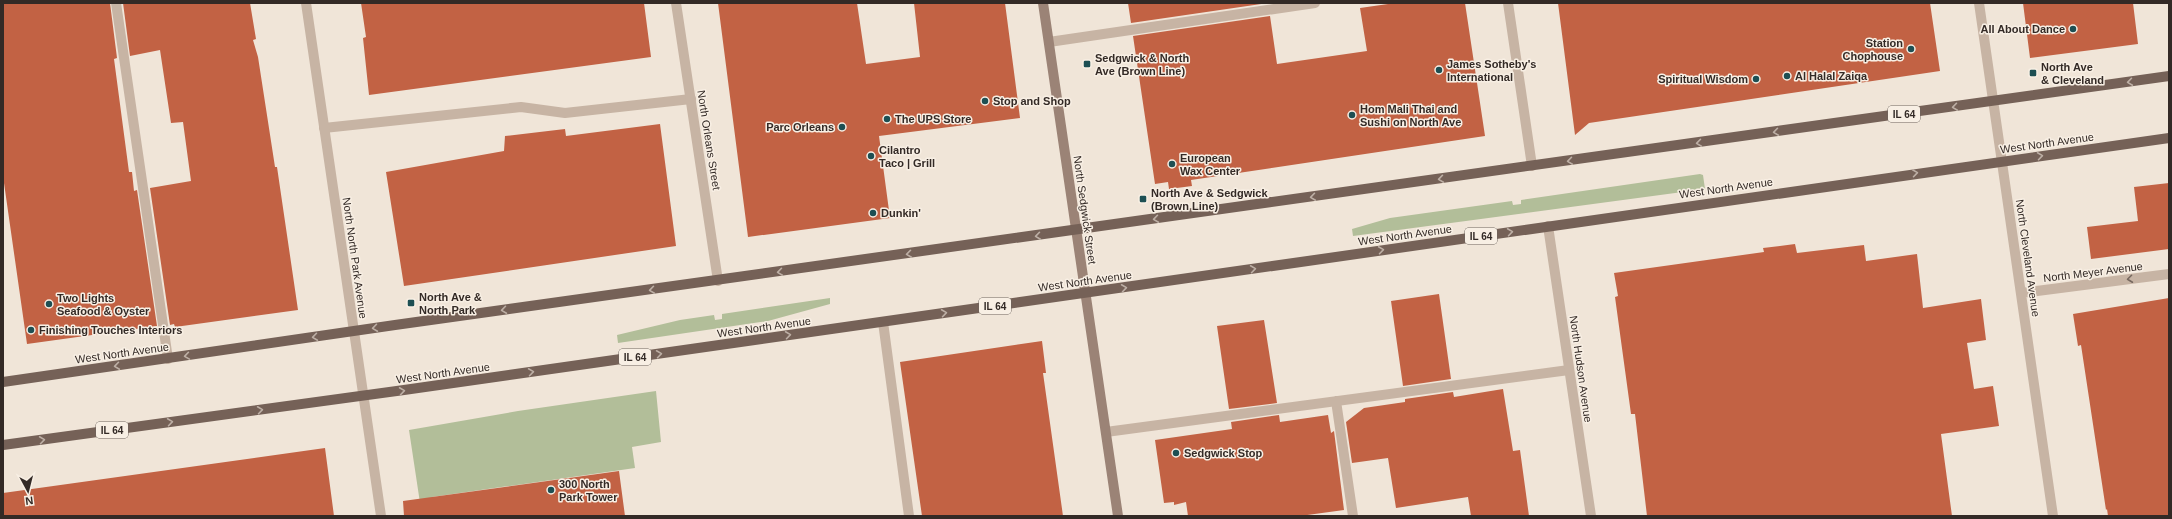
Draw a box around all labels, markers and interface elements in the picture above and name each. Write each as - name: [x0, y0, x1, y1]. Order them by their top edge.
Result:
- place label: All About Dance: [1980, 23, 2065, 35]
- marker: All About Dance: [2068, 24, 2078, 34]
- place label: Station Chophouse: [1843, 37, 1903, 62]
- marker: Station Chophouse: [1906, 44, 1916, 54]
- place label: Sedgwick & North Ave (Brown Line): [1095, 52, 1189, 77]
- place label: James Sotheby's International: [1447, 58, 1536, 83]
- marker: Sedgwick & North Ave (Brown Line): [1082, 59, 1092, 69]
- place label: North Ave & Cleveland: [2041, 61, 2104, 86]
- marker: James Sotheby's International: [1434, 65, 1444, 75]
- marker: North Ave & Cleveland: [2028, 68, 2038, 78]
- place label: Al Halal Zaiqa: [1795, 70, 1868, 82]
- marker: Al Halal Zaiqa: [1782, 71, 1792, 81]
- place label: Spiritual Wisdom: [1658, 73, 1748, 85]
- marker: Spiritual Wisdom: [1751, 74, 1761, 84]
- one-way arrow: [2127, 77, 2133, 86]
- street label: North Orleans Street: [695, 89, 723, 191]
- place label: Stop and Shop: [993, 95, 1071, 107]
- marker: Stop and Shop: [980, 96, 990, 106]
- one-way arrow: [1951, 102, 1958, 111]
- place label: Hom Mali Thai and Sushi on North Ave: [1360, 103, 1461, 128]
- road number: IL 64: [1888, 106, 1920, 122]
- marker: Hom Mali Thai and Sushi on North Ave: [1347, 110, 1357, 120]
- place label: The UPS Store: [895, 113, 971, 125]
- marker: The UPS Store: [882, 114, 892, 124]
- place label: Parc Orleans: [766, 121, 834, 133]
- marker: Parc Orleans: [837, 122, 847, 132]
- one-way arrow: [1773, 127, 1779, 136]
- street label: West North Avenue: [1999, 130, 2095, 156]
- one-way arrow: [1696, 138, 1702, 147]
- place label: Cilantro Taco | Grill: [879, 144, 935, 169]
- marker: Cilantro Taco | Grill: [866, 151, 876, 161]
- place label: European Wax Center: [1180, 152, 1241, 177]
- one-way arrow: [2037, 152, 2043, 161]
- street label: North Sedgwick Street: [1071, 155, 1099, 265]
- one-way arrow: [1567, 156, 1573, 165]
- marker: European Wax Center: [1167, 159, 1177, 169]
- one-way arrow: [1912, 169, 1918, 178]
- one-way arrow: [1438, 174, 1444, 183]
- street label: West North Avenue: [1678, 175, 1774, 201]
- place label: North Ave & Sedgwick (Brown Line): [1151, 187, 1268, 212]
- one-way arrow: [1310, 192, 1316, 201]
- marker: North Ave & Sedgwick (Brown Line): [1138, 194, 1148, 204]
- street label: North North Park Avenue: [341, 197, 369, 319]
- street label: North Cleveland Avenue: [2014, 199, 2042, 317]
- place label: Dunkin': [881, 207, 921, 219]
- marker: Dunkin': [868, 208, 878, 218]
- one-way arrow: [1153, 214, 1159, 223]
- street label: West North Avenue: [1357, 222, 1453, 248]
- road number: IL 64: [1465, 228, 1497, 244]
- one-way arrow: [1507, 228, 1513, 237]
- one-way arrow: [1035, 231, 1041, 240]
- one-way arrow: [1378, 246, 1384, 255]
- one-way arrow: [906, 249, 912, 258]
- street label: North Meyer Avenue: [2043, 260, 2143, 284]
- one-way arrow: [1249, 265, 1256, 274]
- one-way arrow: [777, 267, 783, 276]
- street label: West North Avenue: [1037, 268, 1133, 294]
- one-way arrow: [2127, 274, 2133, 283]
- one-way arrow: [1121, 284, 1127, 293]
- one-way arrow: [648, 285, 655, 294]
- place label: North Ave & North Park: [419, 291, 482, 316]
- place label: Two Lights Seafood & Oyster: [57, 292, 150, 317]
- marker: North Ave & North Park: [406, 298, 416, 308]
- road number: IL 64: [979, 298, 1011, 314]
- marker: Two Lights Seafood & Oyster: [44, 299, 54, 309]
- one-way arrow: [501, 305, 507, 314]
- one-way arrow: [941, 309, 947, 318]
- street label: West North Avenue: [716, 314, 812, 340]
- street label: North Hudson Avenue: [1568, 315, 1594, 423]
- one-way arrow: [372, 323, 379, 332]
- place label: Finishing Touches Interiors: [39, 324, 182, 336]
- marker: Finishing Touches Interiors: [26, 325, 36, 335]
- one-way arrow: [785, 331, 791, 340]
- one-way arrow: [312, 332, 318, 341]
- street label: West North Avenue: [74, 340, 170, 366]
- road number: IL 64: [619, 349, 651, 365]
- one-way arrow: [656, 350, 662, 359]
- one-way arrow: [184, 351, 190, 360]
- street label: West North Avenue: [395, 360, 491, 386]
- one-way arrow: [114, 361, 120, 370]
- one-way arrow: [528, 368, 534, 377]
- one-way arrow: [399, 387, 405, 396]
- one-way arrow: [257, 406, 263, 415]
- one-way arrow: [167, 418, 174, 427]
- road number: IL 64: [96, 422, 128, 438]
- one-way arrow: [39, 436, 45, 445]
- place label: Sedgwick Stop: [1184, 447, 1263, 459]
- marker: Sedgwick Stop: [1171, 448, 1181, 458]
- north arrow: [8, 471, 48, 511]
- place label: 300 North Park Tower: [559, 478, 618, 503]
- marker: 300 North Park Tower: [546, 485, 556, 495]
- text: N: [24, 494, 34, 507]

